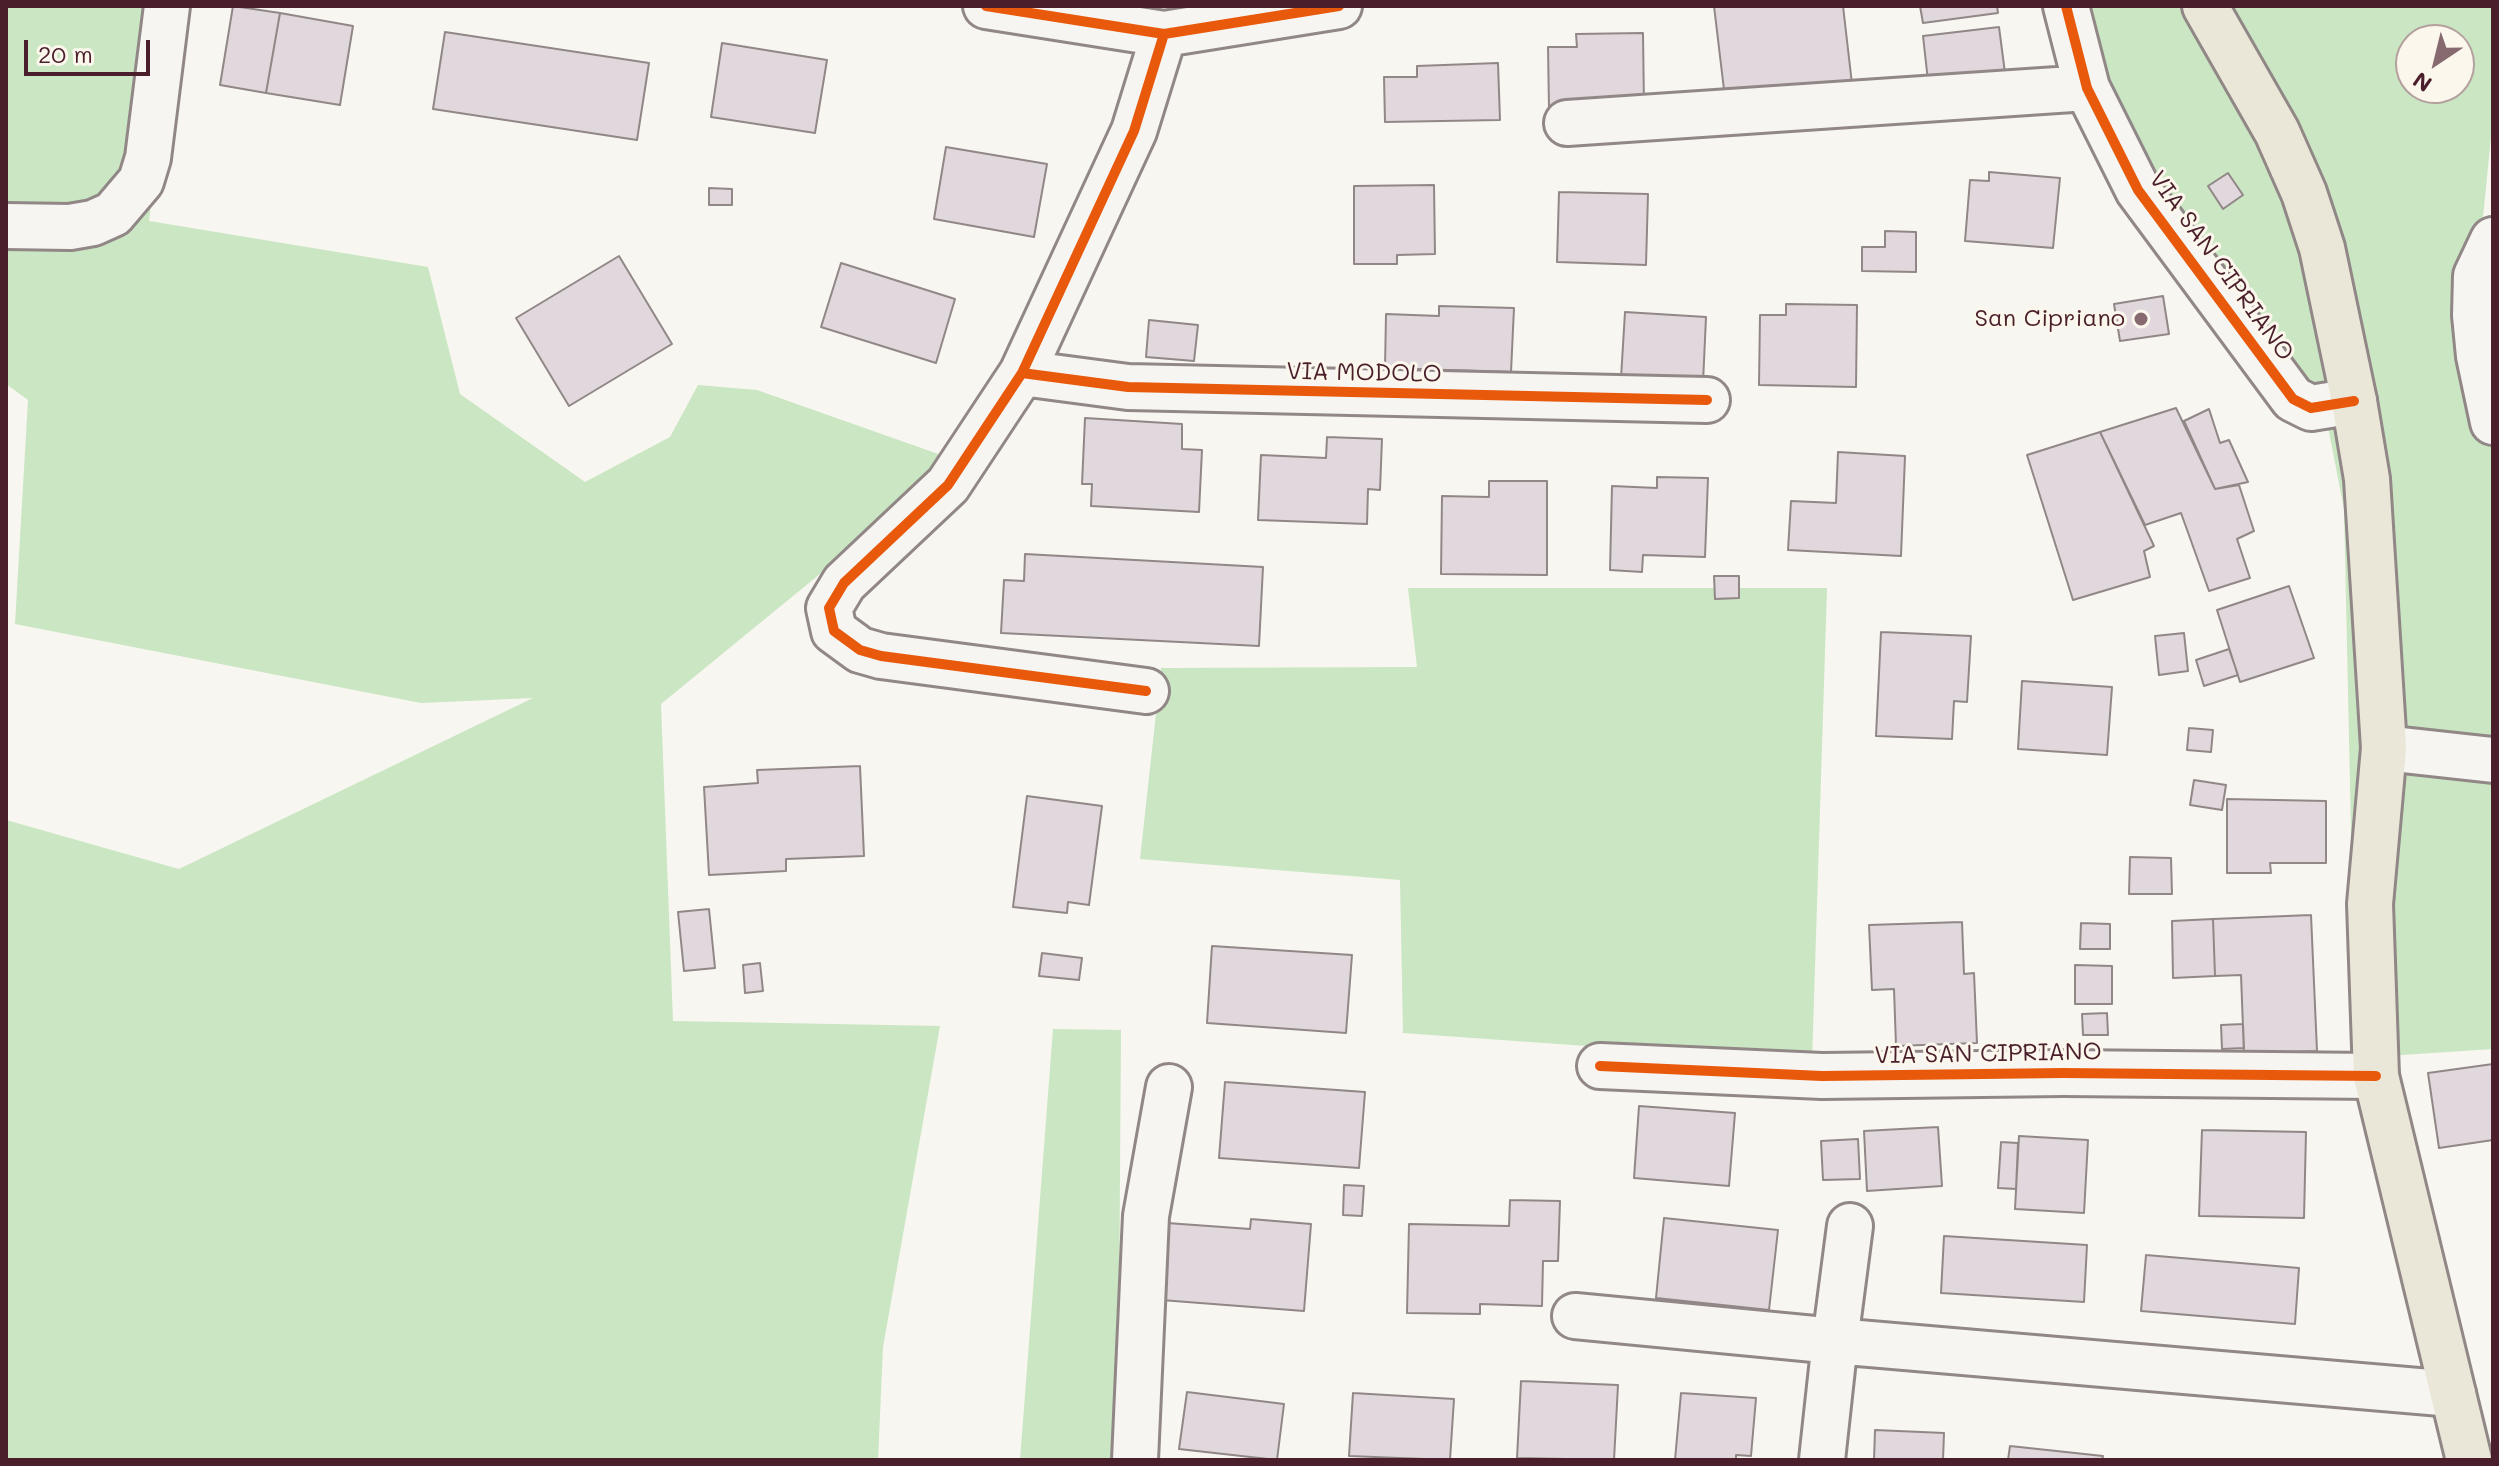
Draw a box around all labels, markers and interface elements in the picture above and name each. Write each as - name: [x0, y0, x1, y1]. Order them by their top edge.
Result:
- scale bar: [28, 24, 154, 74]
- north arrow: [2395, 24, 2475, 104]
- text: 20 m: [38, 38, 93, 69]
- text: N: [2407, 66, 2437, 99]
- street label: VIA SAN CIPRIANO: [2143, 166, 2299, 366]
- place label: San Cipriano: [1974, 305, 2125, 333]
- marker: San Cipriano: [2132, 310, 2150, 328]
- street label: VIA MODOLO: [1286, 357, 1442, 389]
- street label: VIA SAN CIPRIANO: [1874, 1038, 2102, 1070]

